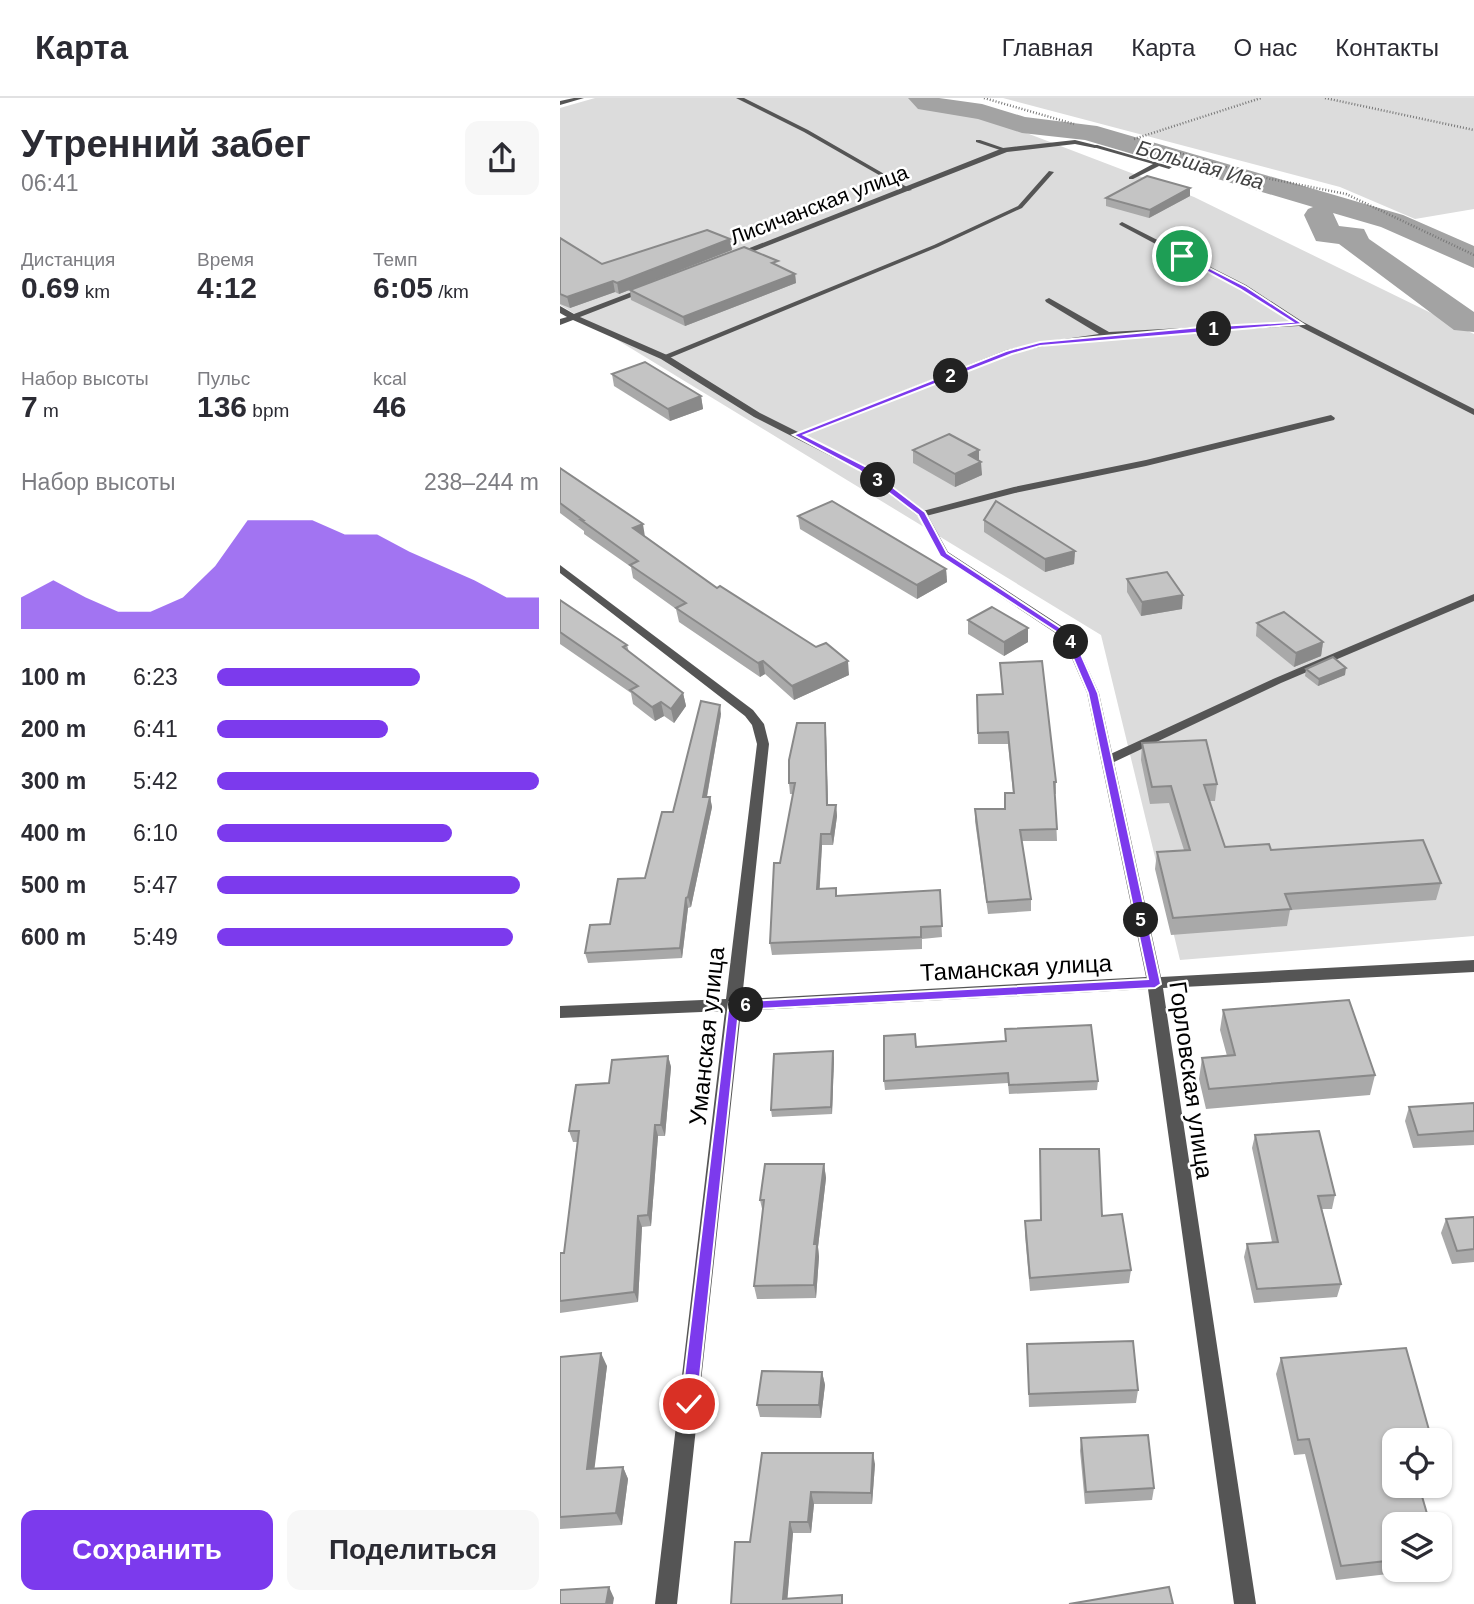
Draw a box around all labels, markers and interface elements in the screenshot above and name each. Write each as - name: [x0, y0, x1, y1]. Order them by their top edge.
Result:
- text: Карта: [35, 29, 128, 66]
- text: Главная: [1002, 34, 1093, 61]
- text: Карта: [1131, 34, 1195, 61]
- text: О нас: [1233, 34, 1297, 61]
- text: Контакты: [1335, 34, 1439, 61]
- button: share: [465, 121, 539, 195]
- text: Утренний забег: [21, 123, 311, 165]
- water label: Большая Ива: [1134, 135, 1266, 194]
- street label: Лисичанская улица: [727, 160, 911, 249]
- text: 06:41: [21, 170, 79, 196]
- pin: [1152, 226, 1212, 286]
- icon: arrive: [1163, 237, 1201, 275]
- text: Дистанция: [21, 249, 115, 270]
- text: Время: [197, 249, 254, 270]
- text: Темп: [373, 249, 417, 270]
- text: 0.69: [21, 271, 79, 304]
- text: 4:12: [197, 271, 257, 304]
- text: 6:05: [373, 271, 433, 304]
- text: km: [79, 281, 110, 302]
- text: /km: [433, 281, 469, 302]
- pin: 1: [1196, 312, 1232, 346]
- text: 1: [1208, 318, 1219, 339]
- pin: 2: [934, 358, 968, 394]
- text: 2: [945, 365, 956, 386]
- text: Набор высоты: [21, 368, 149, 389]
- text: Пульс: [197, 368, 250, 389]
- text: kcal: [373, 368, 407, 389]
- text: 7: [21, 390, 38, 423]
- text: 136: [197, 390, 247, 423]
- text: 46: [373, 390, 406, 423]
- text: m: [38, 400, 59, 421]
- text: bpm: [247, 400, 289, 421]
- pin: 3: [860, 462, 896, 498]
- text: Набор высоты: [21, 469, 175, 495]
- text: 238–244 m: [424, 469, 539, 495]
- text: 3: [872, 469, 883, 490]
- pin: 4: [1054, 624, 1088, 660]
- text: 4: [1065, 631, 1076, 652]
- text: 100 m: [21, 664, 86, 690]
- text: 6:23: [133, 664, 178, 690]
- text: 200 m: [21, 716, 86, 742]
- text: 6:41: [133, 716, 178, 742]
- text: 300 m: [21, 768, 86, 794]
- text: 5:42: [133, 768, 178, 794]
- text: 400 m: [21, 820, 86, 846]
- text: 6:10: [133, 820, 178, 846]
- text: 500 m: [21, 872, 86, 898]
- text: 5:47: [133, 872, 178, 898]
- pin: 5: [1124, 902, 1158, 938]
- text: 5: [1135, 909, 1146, 930]
- text: 600 m: [21, 924, 86, 950]
- text: 5:49: [133, 924, 178, 950]
- street label: Уманская улица: [684, 945, 729, 1127]
- street label: Таманская улица: [919, 949, 1113, 986]
- street label: Горловская улица: [1164, 979, 1219, 1181]
- pin: 6: [728, 988, 764, 1023]
- text: 6: [740, 994, 751, 1015]
- pin: [659, 1374, 719, 1434]
- icon: check: [670, 1385, 708, 1423]
- map controls: [1382, 1428, 1452, 1582]
- button: locate: [1382, 1428, 1452, 1498]
- button: Сохранить: [21, 1510, 273, 1590]
- button: Поделиться: [287, 1510, 539, 1590]
- button: layers: [1382, 1512, 1452, 1582]

